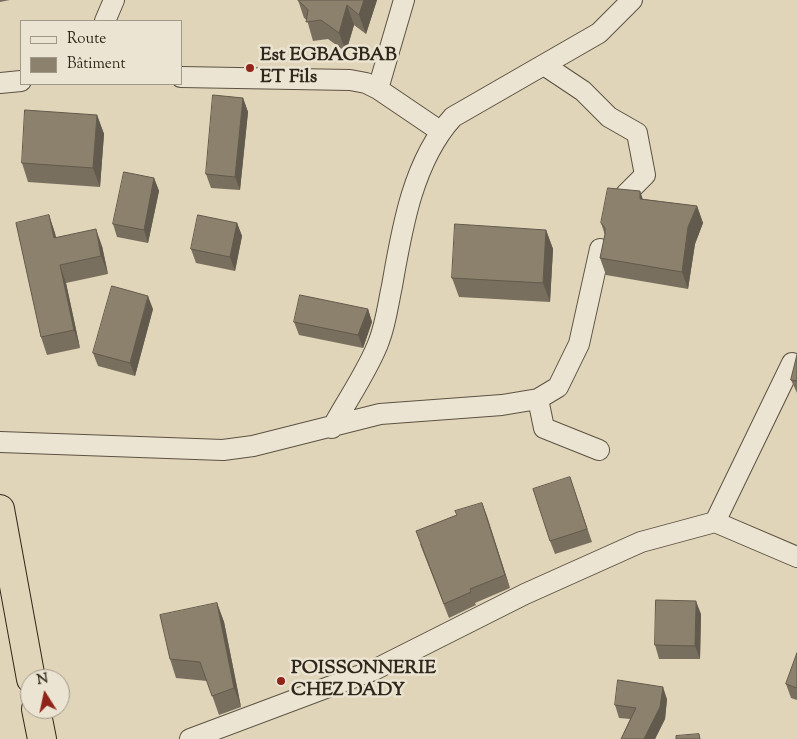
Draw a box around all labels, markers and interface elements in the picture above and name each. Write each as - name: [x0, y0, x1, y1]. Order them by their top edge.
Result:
- legend: [20, 20, 182, 85]
- text: Route: [67, 29, 106, 50]
- place label: Est EGBAGBAB ET Fils: [260, 46, 397, 90]
- text: Bâtiment: [67, 54, 126, 75]
- marker: Est EGBAGBAB ET Fils: [244, 62, 256, 74]
- place label: POISSONNERIE CHEZ DADY: [291, 659, 436, 703]
- north arrow: [20, 669, 70, 719]
- text: N: [35, 669, 50, 691]
- marker: POISSONNERIE CHEZ DADY: [275, 675, 287, 687]

